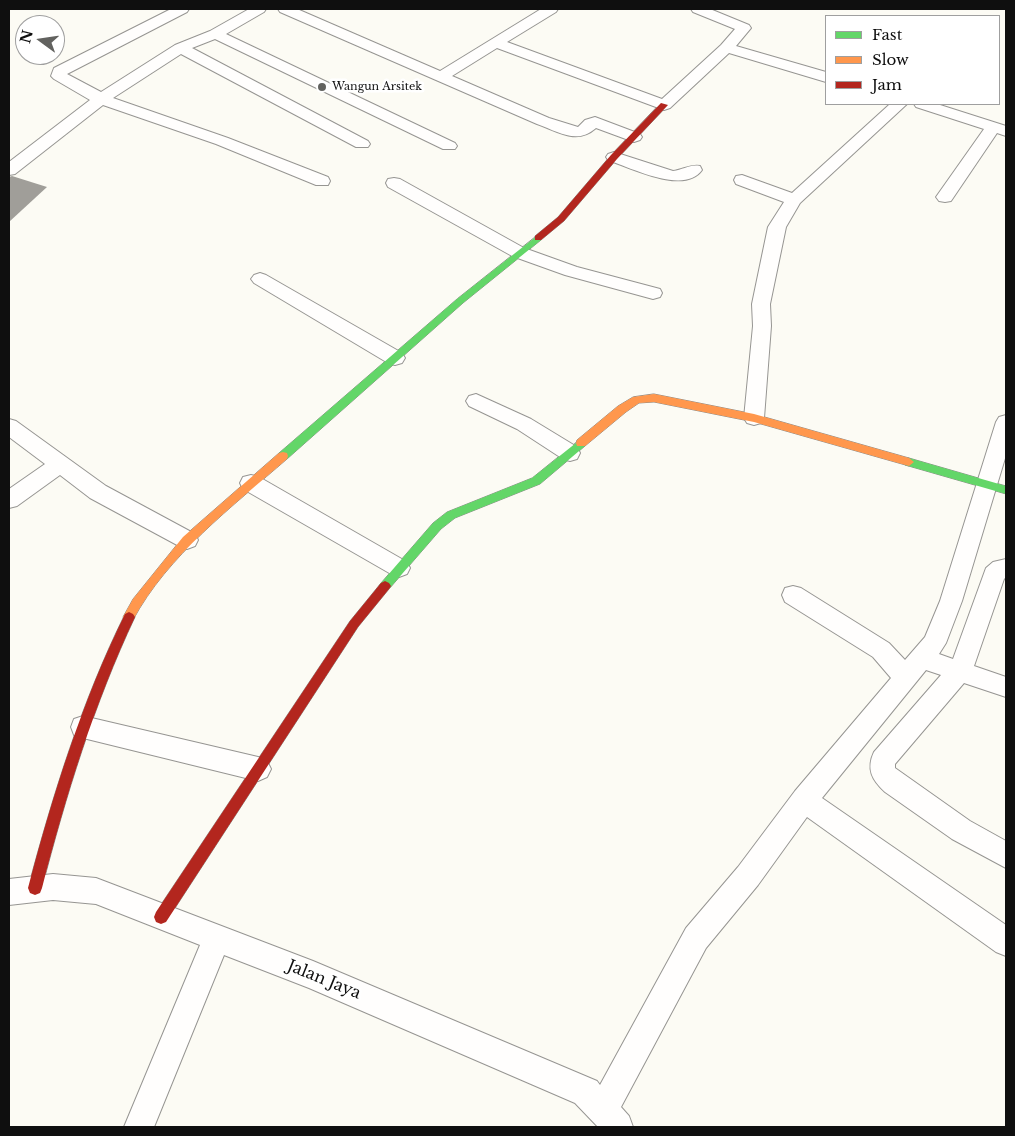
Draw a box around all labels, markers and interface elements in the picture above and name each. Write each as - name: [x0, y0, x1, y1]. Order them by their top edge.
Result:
- north arrow: [15, 15, 65, 65]
- legend: [825, 15, 1000, 105]
- text: Fast: [872, 25, 902, 44]
- text: N: [16, 28, 37, 45]
- text: Slow: [872, 50, 909, 69]
- text: Jam: [872, 75, 902, 94]
- place label: Wangun Arsitek: [332, 80, 422, 94]
- marker: Wangun Arsitek: [316, 81, 328, 93]
- street label: Jalan Jaya: [284, 957, 364, 1003]

